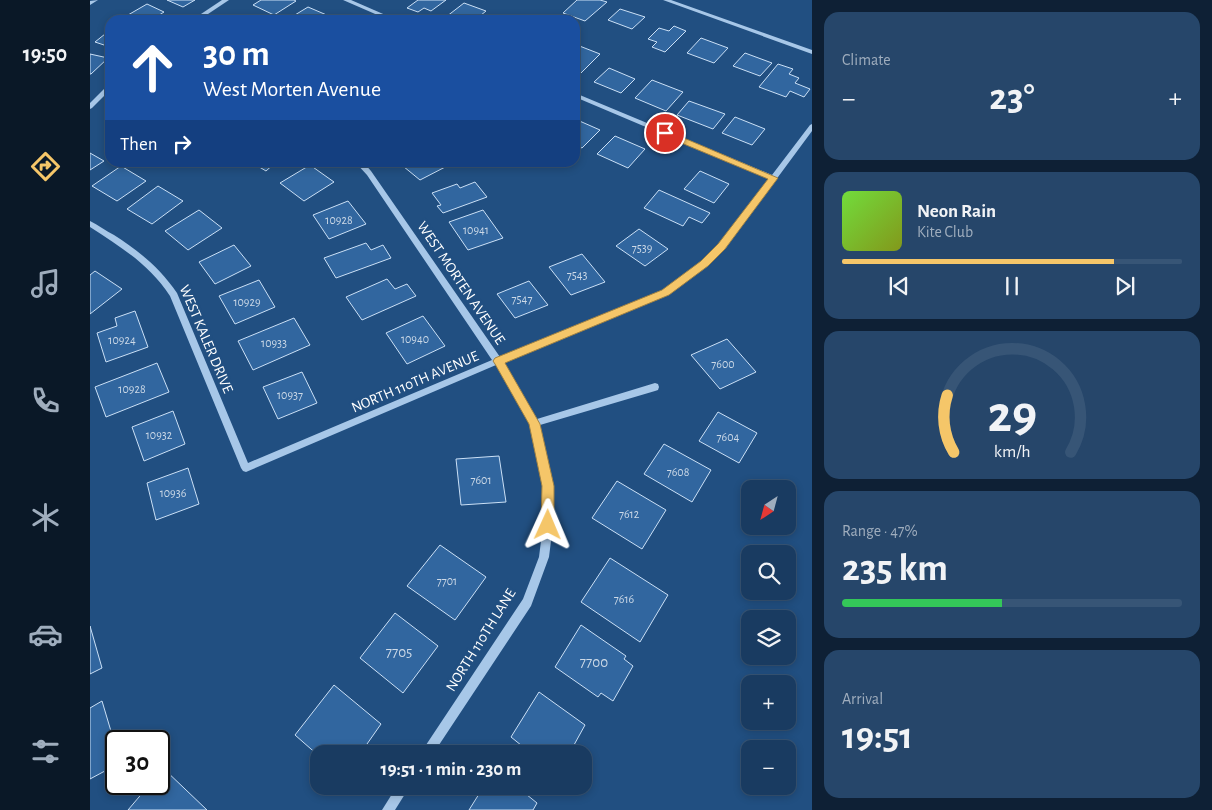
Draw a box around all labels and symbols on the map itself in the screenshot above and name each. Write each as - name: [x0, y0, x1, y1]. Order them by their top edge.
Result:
- pin: [644, 112, 686, 154]
- house number: 10928: [325, 214, 353, 226]
- street label: WEST MORTEN AVENUE: [414, 219, 508, 347]
- house number: 10941: [463, 224, 489, 236]
- house number: 7539: [632, 242, 653, 254]
- house number: 7543: [567, 269, 587, 281]
- street label: WEST KALER DRIVE: [176, 283, 236, 395]
- house number: 7547: [512, 293, 532, 305]
- house number: 10929: [233, 296, 261, 308]
- house number: 10940: [401, 333, 429, 345]
- house number: 10924: [108, 334, 136, 346]
- house number: 10933: [261, 337, 287, 349]
- street label: NORTH 110TH AVENUE: [349, 348, 481, 416]
- house number: 7600: [711, 358, 735, 370]
- house number: 10928: [118, 383, 146, 395]
- house number: 10937: [277, 389, 303, 401]
- house number: 10932: [146, 429, 173, 441]
- house number: 7604: [717, 431, 740, 443]
- house number: 7608: [667, 466, 690, 478]
- house number: 7601: [470, 474, 492, 486]
- north arrow: [741, 480, 796, 535]
- house number: 10936: [160, 487, 187, 499]
- position arrow: [521, 498, 573, 550]
- house number: 7612: [619, 508, 640, 520]
- house number: 7701: [437, 575, 457, 587]
- street label: NORTH 110TH LANE: [443, 586, 519, 694]
- house number: 7616: [614, 593, 635, 605]
- house number: 7705: [386, 645, 412, 660]
- house number: 7700: [580, 655, 608, 670]
- speed limit sign: 30: [105, 730, 170, 795]

